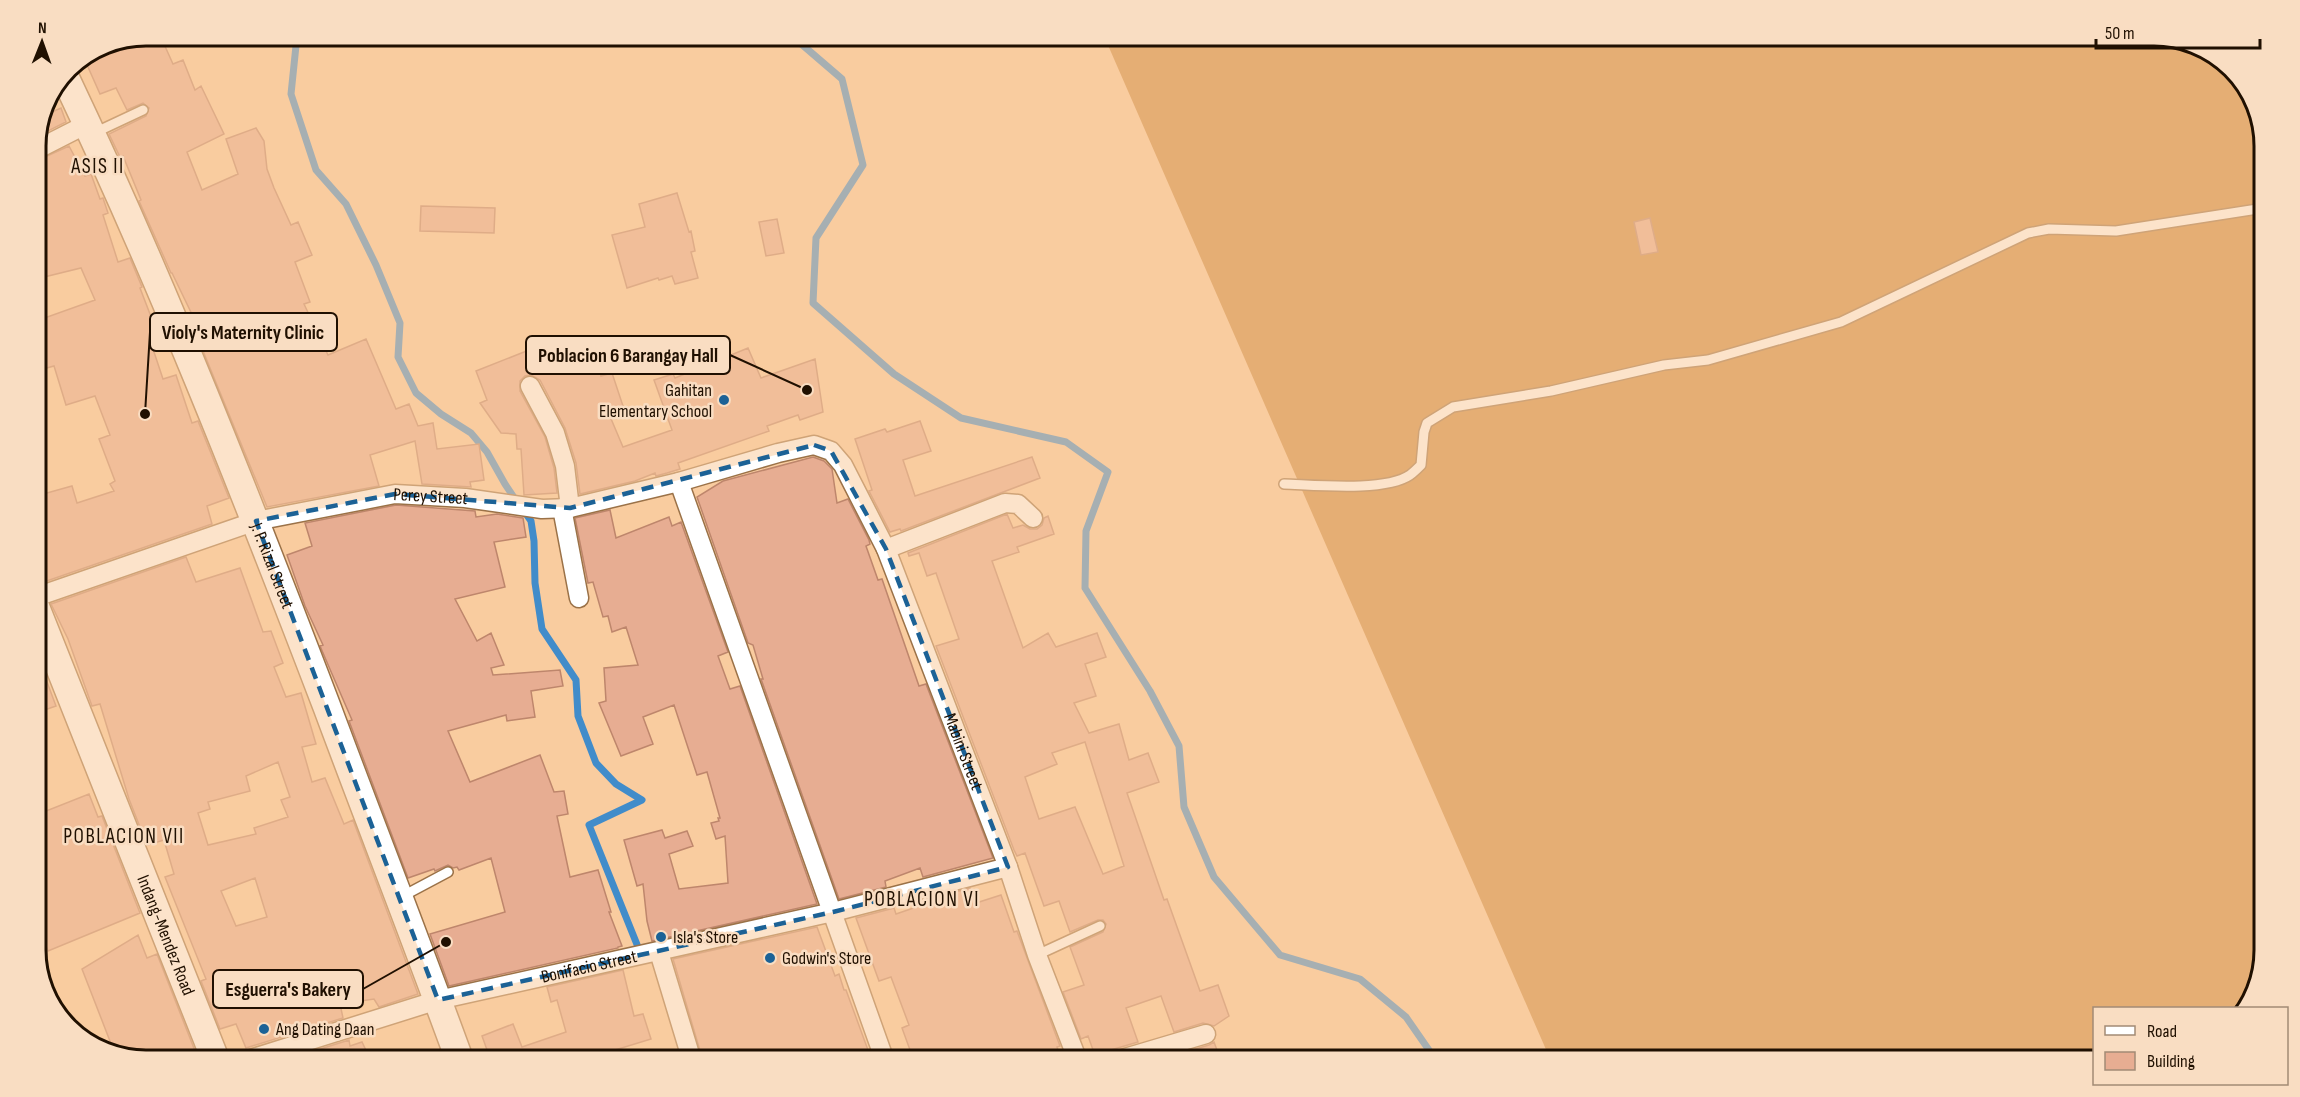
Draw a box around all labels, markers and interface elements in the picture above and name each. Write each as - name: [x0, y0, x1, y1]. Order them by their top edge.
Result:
- north arrow: [12, 12, 72, 72]
- scale bar: [2096, 12, 2260, 50]
- text: N: [38, 19, 47, 38]
- text: 50 m: [2105, 23, 2135, 44]
- district label: ASIS II: [70, 154, 125, 179]
- callout: Violy's Maternity Clinic: [150, 313, 337, 351]
- text: Violy's Maternity Clinic: [162, 321, 324, 345]
- callout: Poblacion 6 Barangay Hall: [526, 336, 730, 374]
- text: Poblacion 6 Barangay Hall: [538, 344, 718, 368]
- place label: Gahitan Elementary School: [599, 380, 712, 422]
- marker: Gahitan Elementary School: [717, 393, 731, 407]
- street label: Perey Street: [393, 483, 470, 509]
- street label: J. P. Rizal Street: [246, 519, 299, 612]
- street label: Mabini Street: [939, 710, 988, 793]
- district label: POBLACION VII: [63, 824, 185, 849]
- street label: Indang-Mendez Road: [133, 872, 199, 998]
- district label: POBLACION VI: [864, 887, 980, 912]
- place label: Isla's Store: [673, 927, 738, 948]
- marker: Isla's Store: [654, 930, 668, 944]
- street label: Bonifacio Street: [539, 945, 639, 987]
- place label: Godwin's Store: [782, 948, 871, 969]
- marker: Godwin's Store: [763, 951, 777, 965]
- callout: Esguerra's Bakery: [213, 970, 363, 1008]
- text: Esguerra's Bakery: [225, 978, 352, 1002]
- legend: [2093, 1007, 2288, 1085]
- place label: Ang Dating Daan: [275, 1019, 374, 1040]
- text: Road: [2147, 1021, 2177, 1042]
- marker: Ang Dating Daan: [257, 1022, 271, 1036]
- text: Building: [2147, 1051, 2195, 1072]

